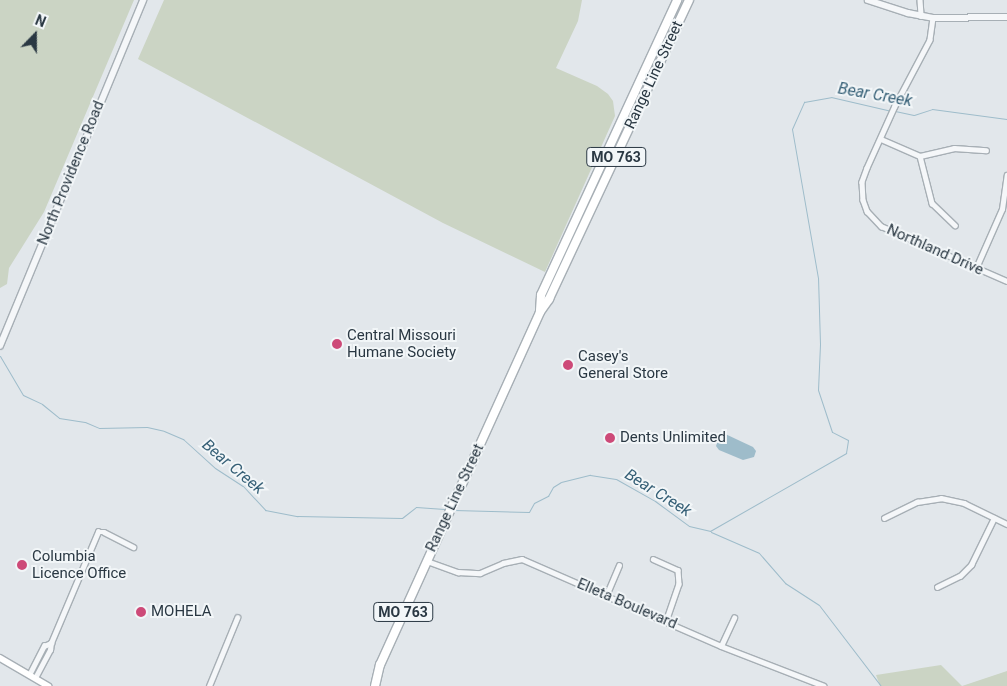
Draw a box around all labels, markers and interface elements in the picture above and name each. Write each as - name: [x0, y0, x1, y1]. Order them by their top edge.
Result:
- north arrow: [10, 10, 60, 60]
- text: N: [33, 12, 48, 30]
- street label: Range Line Street: [621, 18, 687, 132]
- water label: Bear Creek: [836, 79, 914, 111]
- street label: North Providence Road: [34, 98, 108, 248]
- road number: MO 763: [586, 146, 646, 168]
- street label: Northland Drive: [884, 221, 986, 279]
- place label: Central Missouri Humane Society: [347, 326, 456, 361]
- marker: Central Missouri Humane Society: [331, 338, 343, 350]
- place label: Casey's General Store: [578, 347, 668, 382]
- marker: Casey's General Store: [562, 359, 574, 371]
- place label: Dents Unlimited: [620, 429, 726, 447]
- marker: Dents Unlimited: [604, 432, 616, 444]
- water label: Bear Creek: [198, 436, 268, 498]
- street label: Range Line Street: [422, 441, 488, 555]
- water label: Bear Creek: [621, 465, 695, 521]
- place label: Columbia Licence Office: [32, 547, 126, 582]
- marker: Columbia Licence Office: [16, 559, 28, 571]
- street label: Elleta Boulevard: [574, 575, 680, 633]
- road number: MO 763: [373, 600, 433, 624]
- place label: MOHELA: [151, 603, 212, 621]
- marker: MOHELA: [135, 606, 147, 618]

